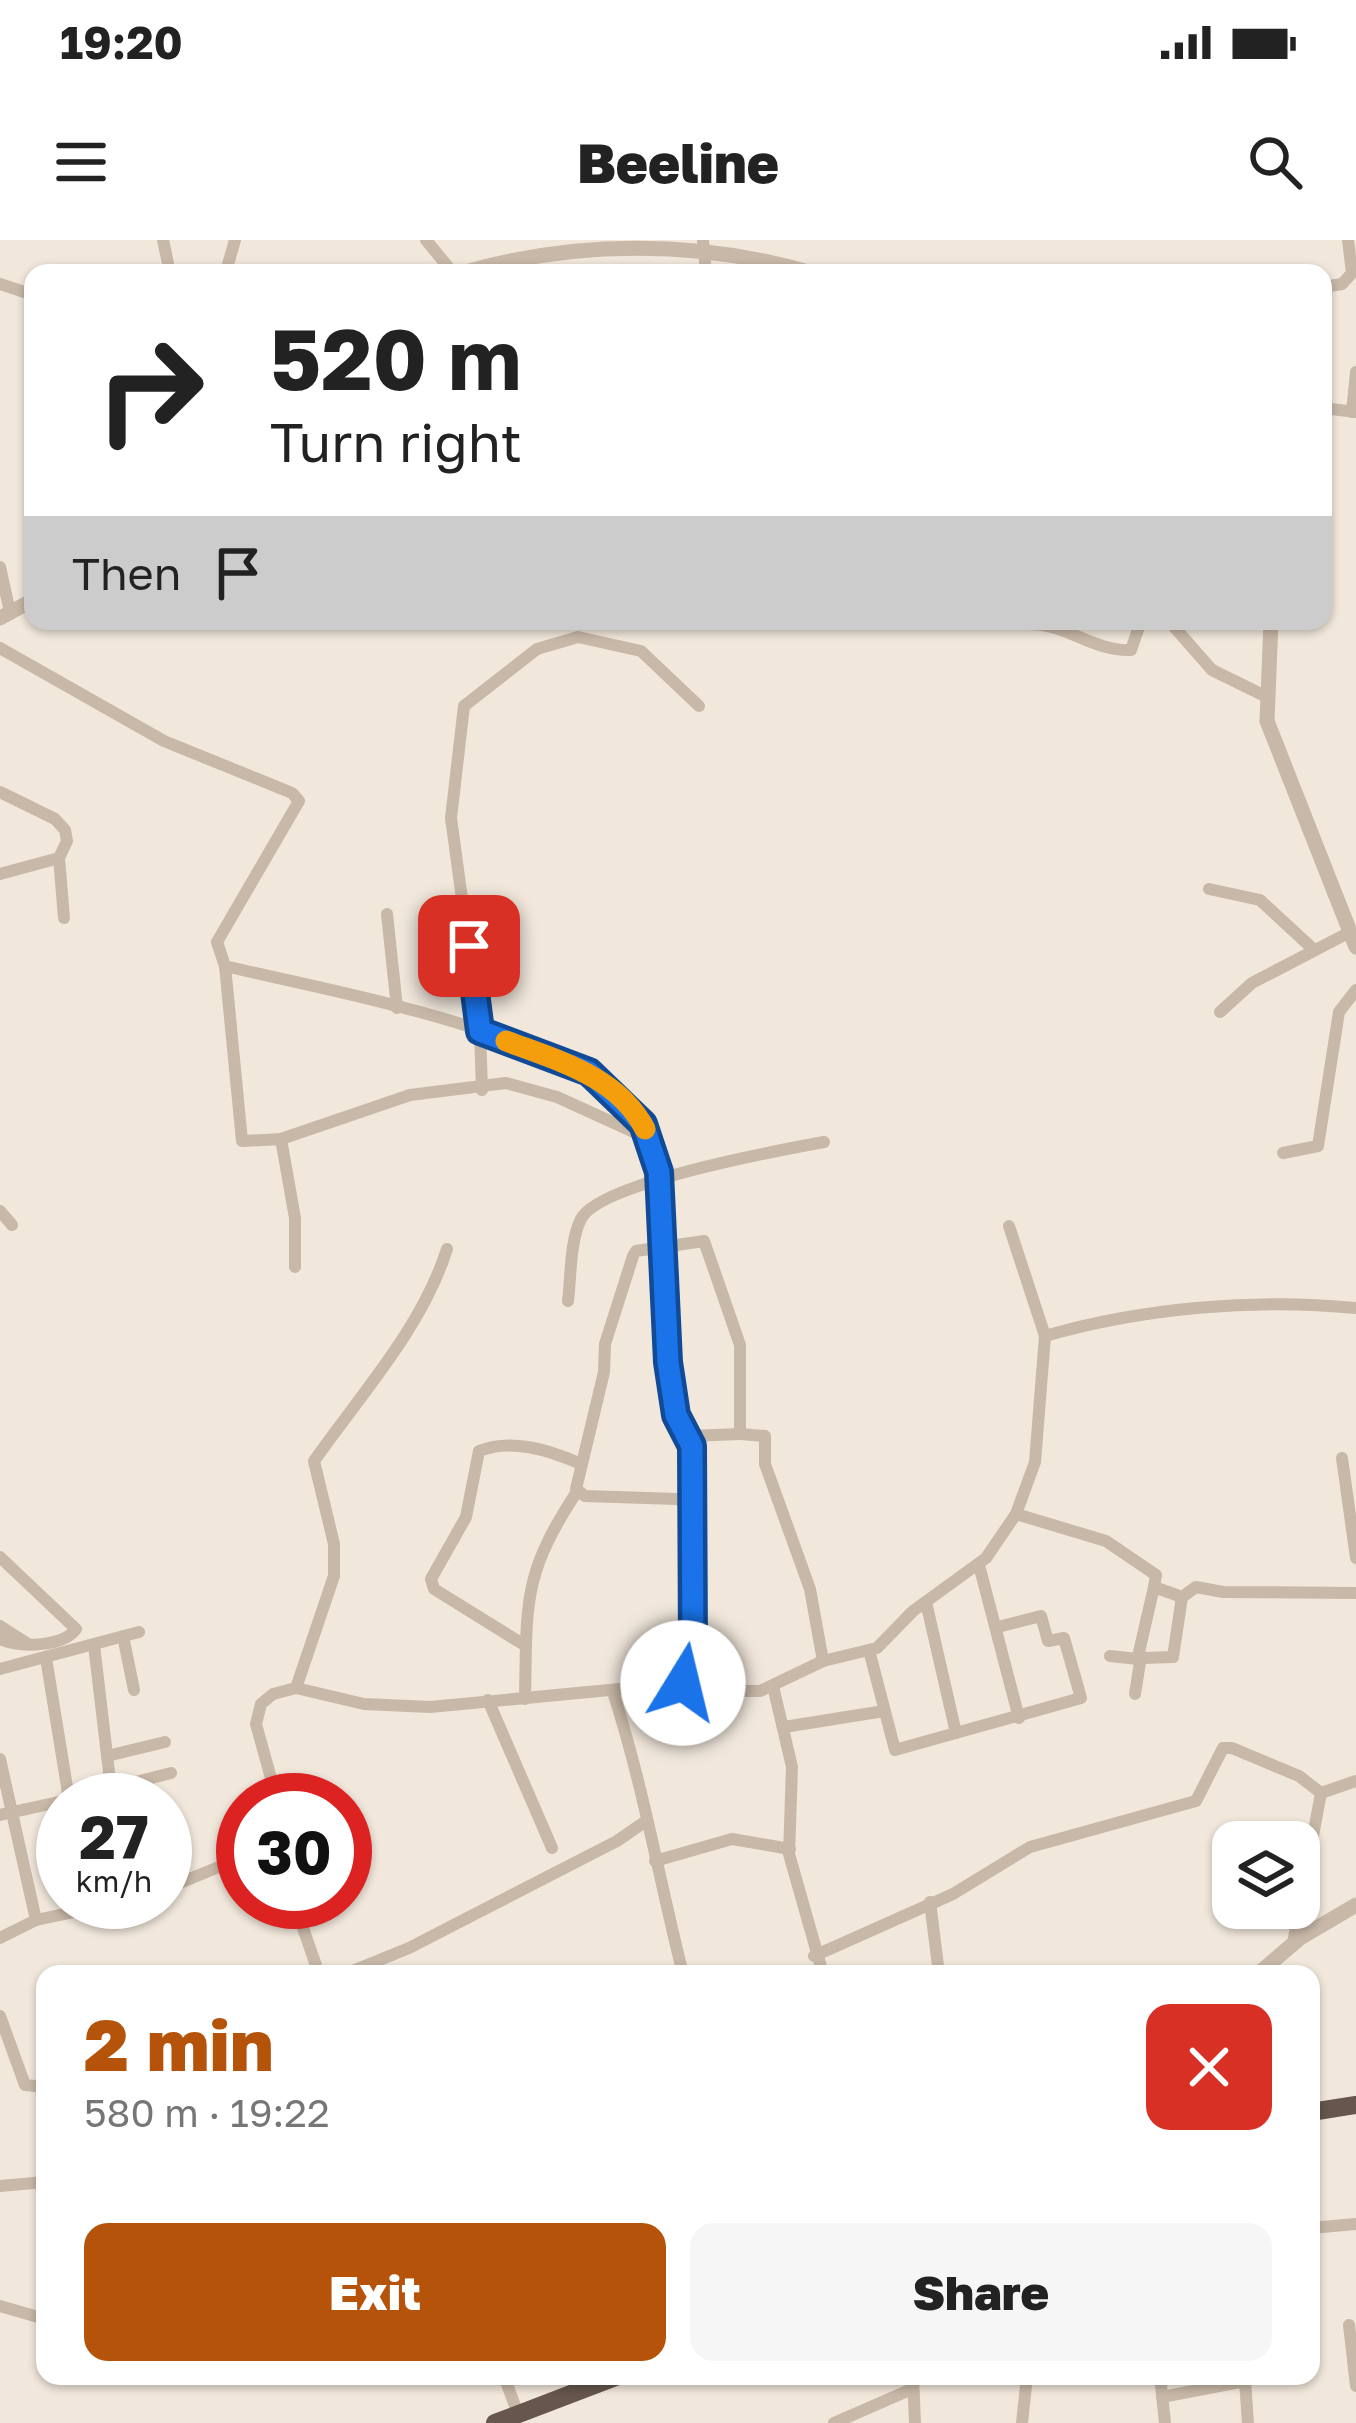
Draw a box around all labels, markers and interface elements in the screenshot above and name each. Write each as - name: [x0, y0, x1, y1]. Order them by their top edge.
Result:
- text: 19:20: [60, 15, 183, 69]
- icon: menu: [48, 129, 114, 195]
- icon: search: [1242, 129, 1308, 195]
- text: Beeline: [577, 130, 779, 195]
- text: 520 m: [270, 308, 522, 408]
- icon: right: [72, 312, 228, 468]
- text: Turn right: [270, 409, 522, 474]
- icon: arrive: [205, 540, 271, 606]
- text: Then: [72, 546, 181, 600]
- pin: [418, 895, 520, 997]
- icon: arrive: [436, 913, 502, 979]
- position arrow: [620, 1620, 746, 1746]
- speed limit sign: 30: [216, 1773, 372, 1929]
- text: 27: [79, 1800, 149, 1872]
- map controls: [1212, 1821, 1320, 1929]
- button: layers: [1212, 1821, 1320, 1929]
- text: km/h: [76, 1863, 152, 1899]
- text: 2 min: [84, 2000, 274, 2087]
- button: close: [1146, 2004, 1272, 2130]
- text: 580 m · 19:22: [84, 2089, 330, 2136]
- button: Exit: [84, 2223, 666, 2361]
- button: Share: [690, 2223, 1272, 2361]

